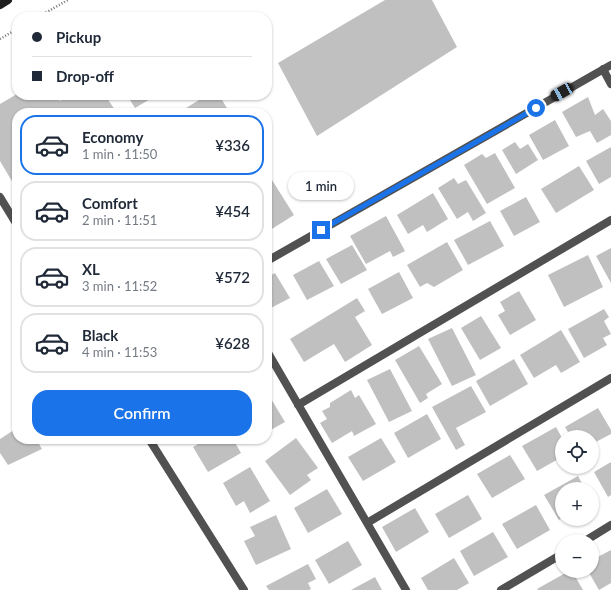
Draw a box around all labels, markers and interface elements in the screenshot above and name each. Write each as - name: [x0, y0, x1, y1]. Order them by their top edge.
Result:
- text: Pickup: [56, 28, 101, 46]
- text: Drop-off: [56, 67, 114, 85]
- car: [549, 81, 575, 103]
- route start: [527, 99, 545, 117]
- icon: car: [34, 127, 70, 163]
- text: Economy: [82, 128, 143, 146]
- text: ¥336: [215, 136, 250, 154]
- text: 1 min · 11:50: [82, 146, 157, 162]
- callout: 1 min: [288, 172, 354, 200]
- text: 1 min: [305, 178, 337, 194]
- icon: car: [34, 193, 70, 229]
- text: Comfort: [82, 194, 138, 212]
- text: ¥454: [215, 202, 250, 220]
- text: 2 min · 11:51: [82, 212, 157, 228]
- route end: [312, 221, 330, 239]
- icon: car: [34, 259, 70, 295]
- text: XL: [82, 260, 100, 278]
- text: ¥572: [215, 268, 250, 286]
- text: 3 min · 11:52: [82, 278, 157, 294]
- icon: car: [34, 325, 70, 361]
- text: Black: [82, 326, 118, 344]
- text: ¥628: [215, 334, 250, 352]
- text: 4 min · 11:53: [82, 344, 157, 360]
- button: Confirm: [32, 390, 252, 436]
- map controls: [555, 430, 599, 578]
- button: locate: [555, 430, 599, 474]
- button: +: [555, 482, 599, 526]
- button: −: [555, 534, 599, 578]

